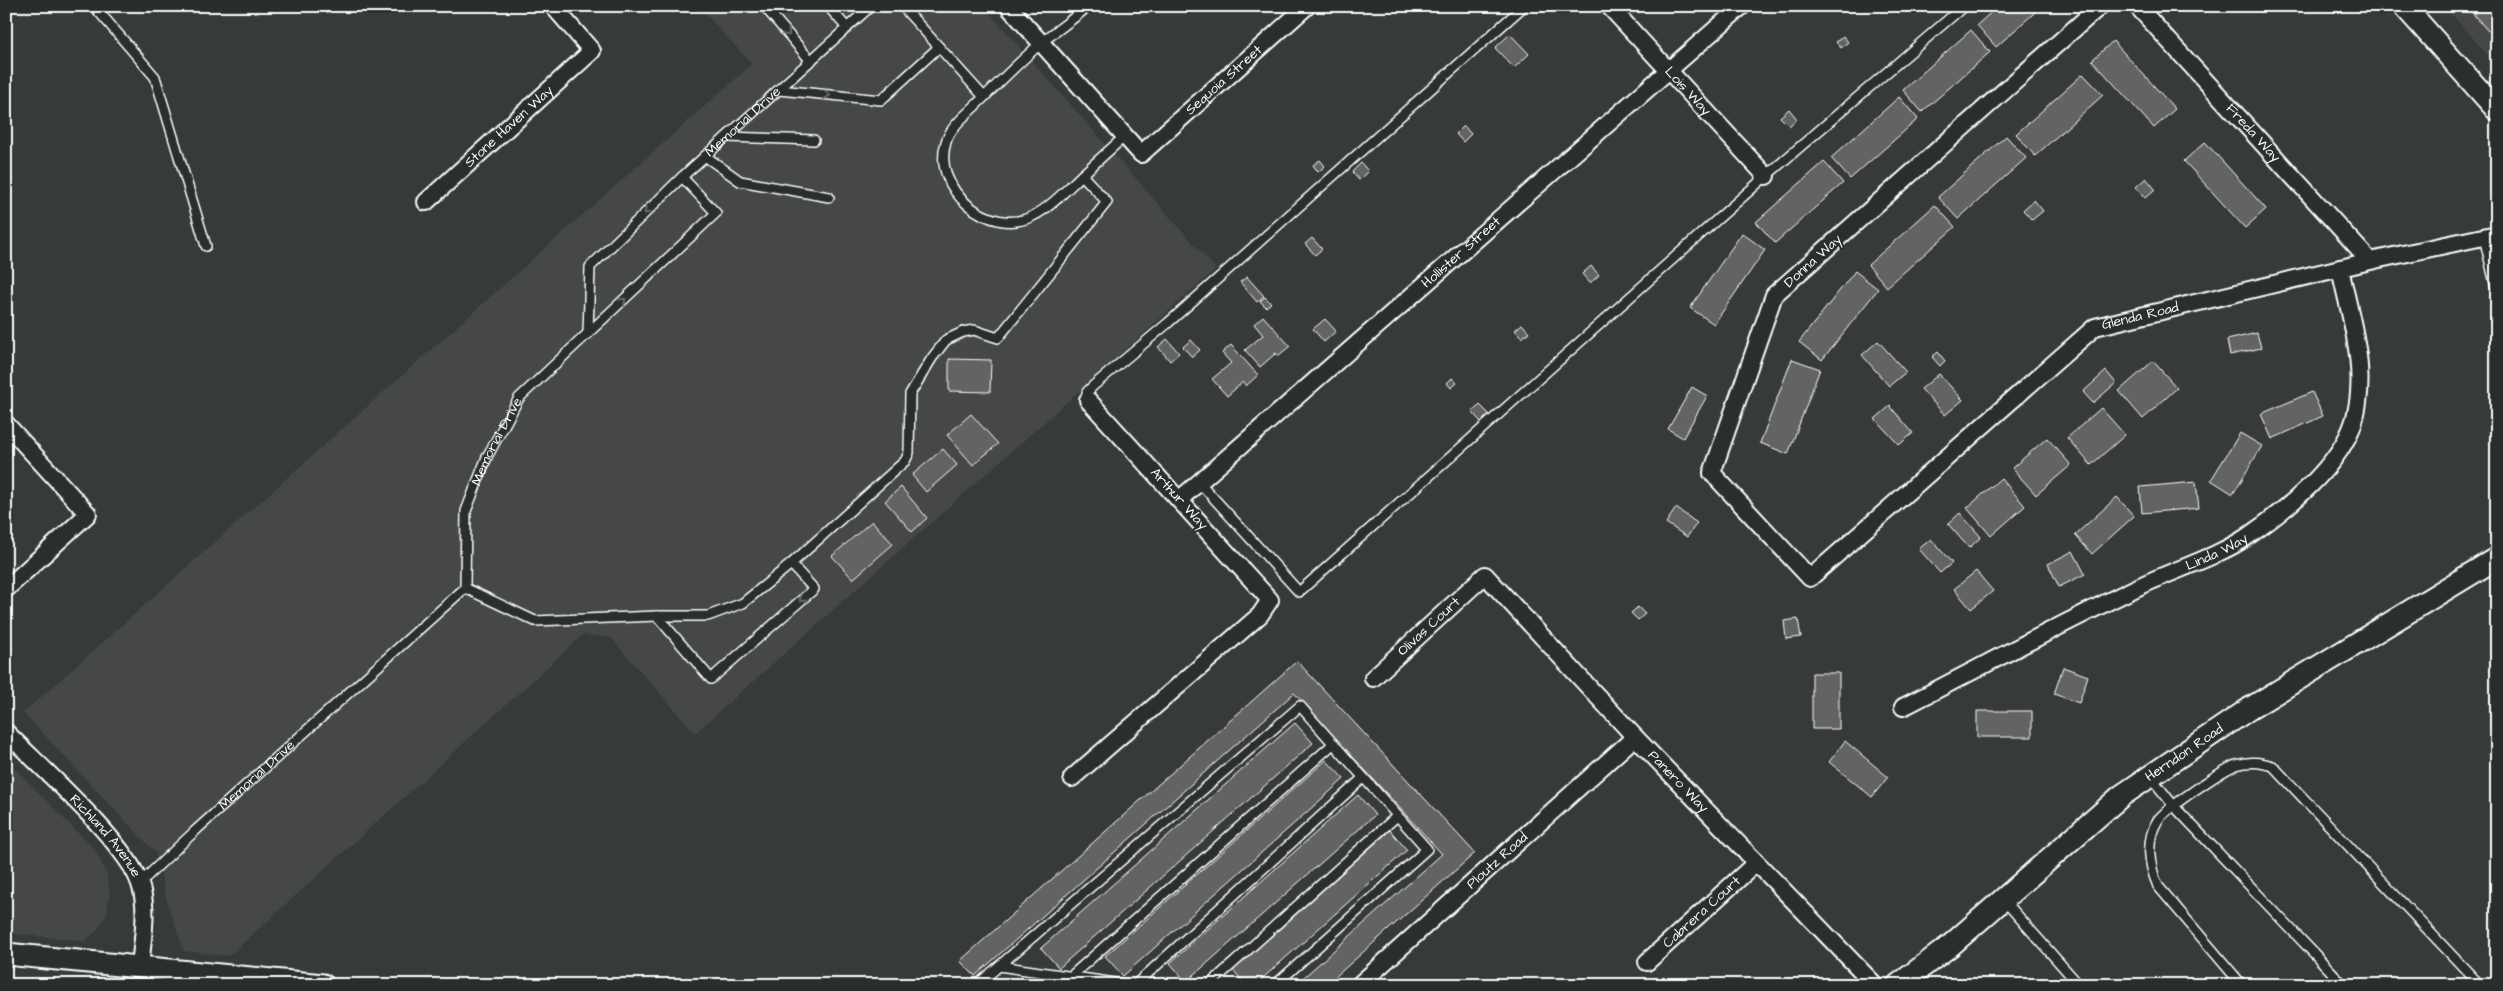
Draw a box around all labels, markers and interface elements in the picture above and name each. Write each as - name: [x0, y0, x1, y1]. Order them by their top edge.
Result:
- one-way arrow: [782, 28, 791, 37]
- street label: Sequoia Street: [1181, 40, 1267, 120]
- street label: Lois Way: [1660, 62, 1716, 120]
- street label: Stone Haven Way: [460, 81, 558, 172]
- street label: Memorial Drive: [701, 82, 786, 162]
- one-way arrow: [823, 89, 831, 100]
- street label: Freda Way: [2221, 99, 2285, 167]
- one-way arrow: [644, 205, 653, 214]
- street label: Hollister Street: [1417, 212, 1505, 293]
- street label: Donna Way: [1780, 229, 1847, 292]
- street label: Glenda Road: [2100, 297, 2181, 335]
- one-way arrow: [618, 298, 627, 307]
- street label: Memorial Drive: [467, 394, 528, 489]
- street label: Arthur Way: [1146, 463, 1213, 535]
- street label: Linda Way: [2183, 529, 2252, 576]
- street label: Olivas Court: [1393, 592, 1465, 661]
- one-way arrow: [799, 593, 808, 602]
- street label: Herndon Road: [2141, 719, 2227, 787]
- street label: Memorial Drive: [214, 735, 300, 815]
- street label: Panero Way: [1643, 746, 1713, 817]
- street label: Richland Avenue: [65, 790, 146, 881]
- street label: Ploutz Road: [1462, 828, 1532, 894]
- street label: Cabrera Court: [1658, 871, 1745, 953]

